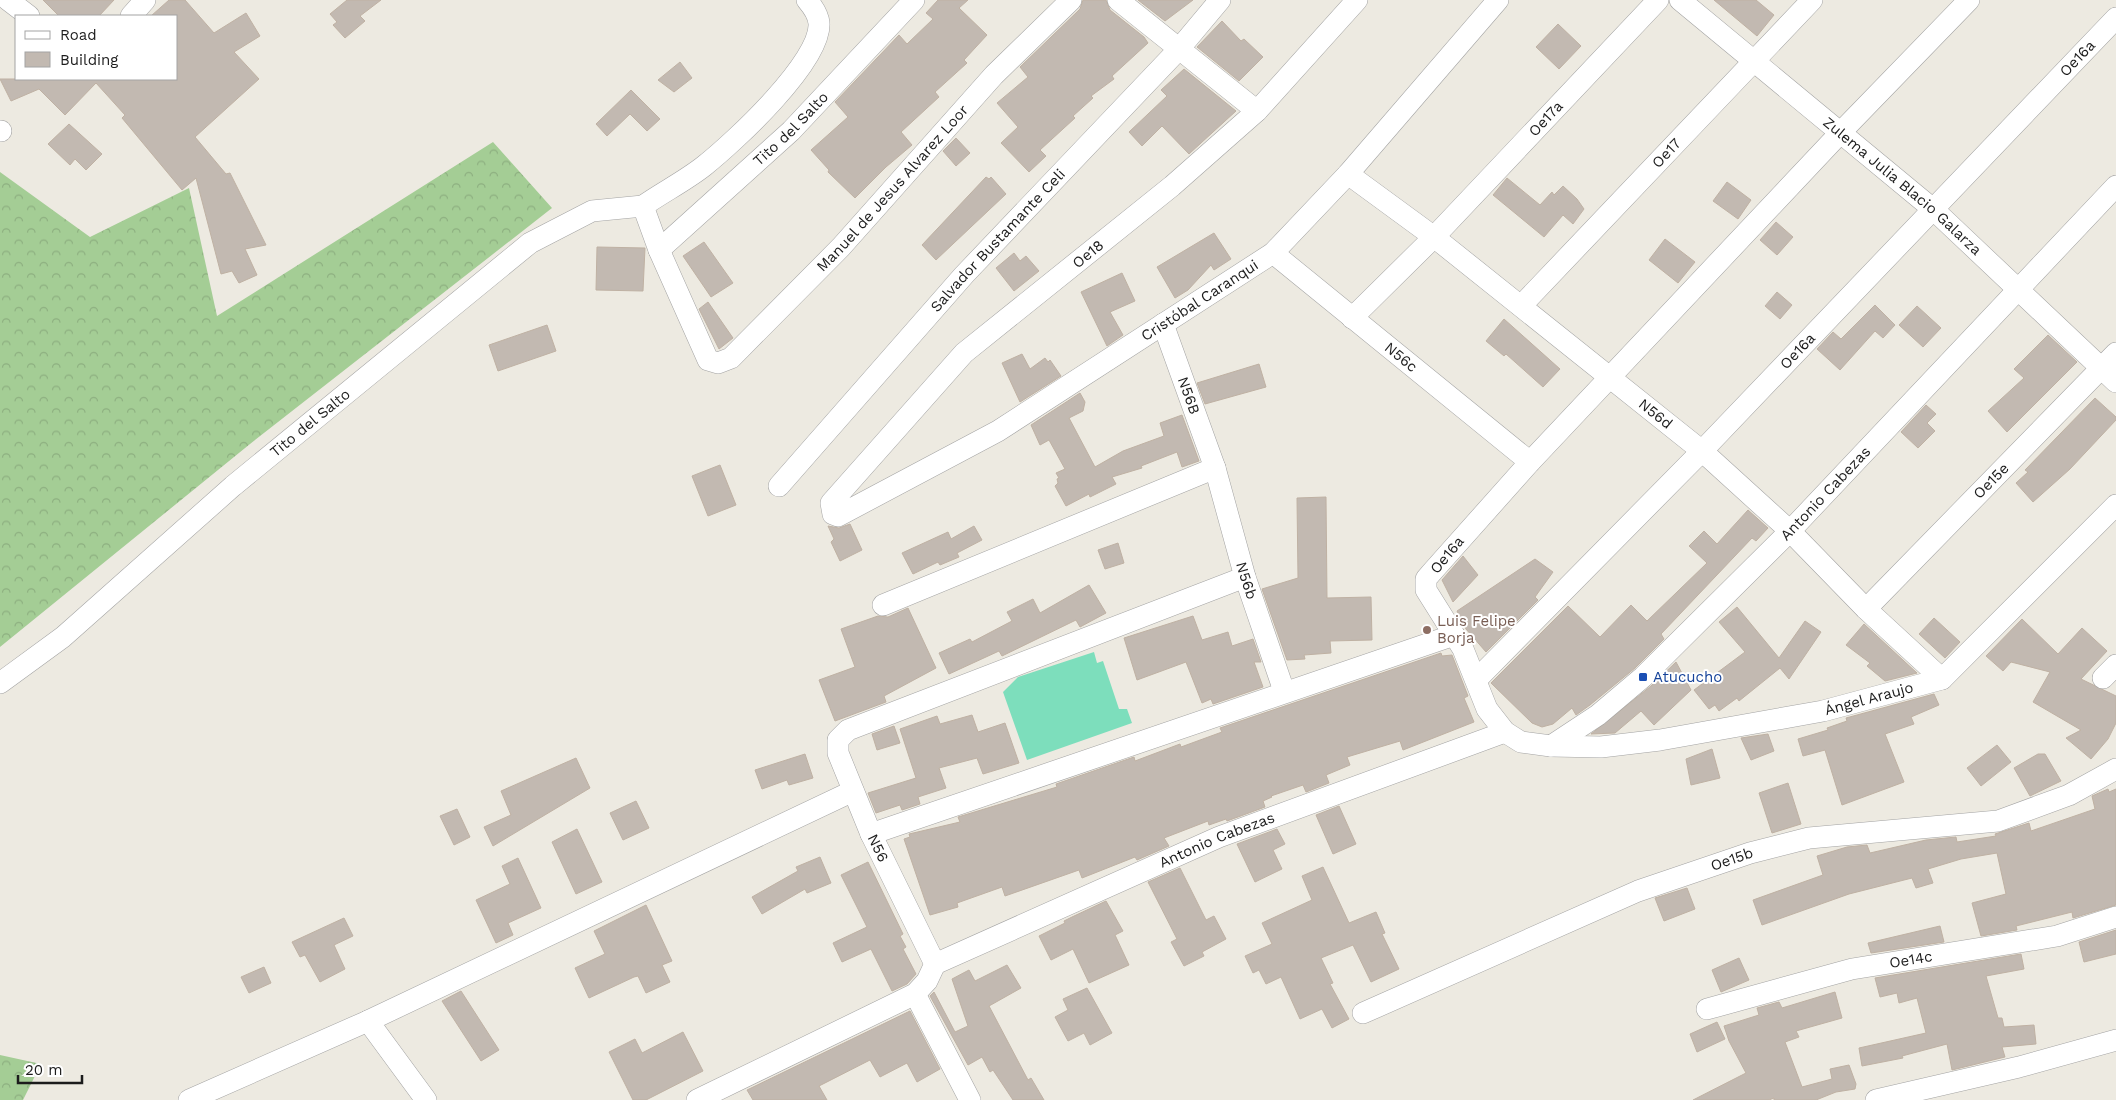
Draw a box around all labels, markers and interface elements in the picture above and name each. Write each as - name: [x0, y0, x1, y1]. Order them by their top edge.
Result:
- legend: [15, 15, 178, 80]
- text: Road: [60, 26, 97, 44]
- street label: Oe16a: [2056, 36, 2099, 80]
- text: Building: [60, 51, 118, 69]
- street label: Tito del Salto: [749, 88, 832, 170]
- street label: Oe17a: [1525, 97, 1567, 140]
- street label: Manuel de Jesus Alvarez Loor: [813, 101, 972, 275]
- street label: Zulema Julia Blacio Galarza: [1820, 113, 1986, 259]
- street label: Oe17: [1648, 135, 1685, 172]
- street label: Salvador Bustamante Celi: [927, 165, 1069, 316]
- street label: Oe18: [1069, 236, 1107, 272]
- street label: Cristóbal Caranqui: [1138, 256, 1262, 345]
- street label: Oe16a: [1776, 329, 1819, 373]
- street label: N56c: [1381, 338, 1421, 376]
- street label: N56B: [1174, 374, 1204, 417]
- street label: Tito del Salto: [266, 385, 354, 461]
- street label: N56d: [1635, 395, 1676, 433]
- street label: Antonio Cabezas: [1777, 442, 1874, 544]
- street label: Oe15e: [1970, 459, 2013, 503]
- street label: Oe16a: [1426, 532, 1468, 577]
- street label: N56b: [1232, 560, 1261, 602]
- place label: Luis Felipe Borja: [1437, 612, 1516, 647]
- marker: Luis Felipe Borja: [1421, 624, 1433, 636]
- place label: Atucucho: [1653, 668, 1722, 686]
- marker: Atucucho: [1637, 671, 1649, 683]
- street label: Ángel Araujo: [1823, 678, 1915, 719]
- street label: Antonio Cabezas: [1156, 808, 1277, 872]
- street label: N56: [864, 831, 892, 865]
- street label: Oe15b: [1708, 844, 1756, 875]
- street label: Oe14c: [1888, 947, 1934, 972]
- scale bar: [18, 1052, 81, 1084]
- text: 20 m: [25, 1061, 63, 1079]

